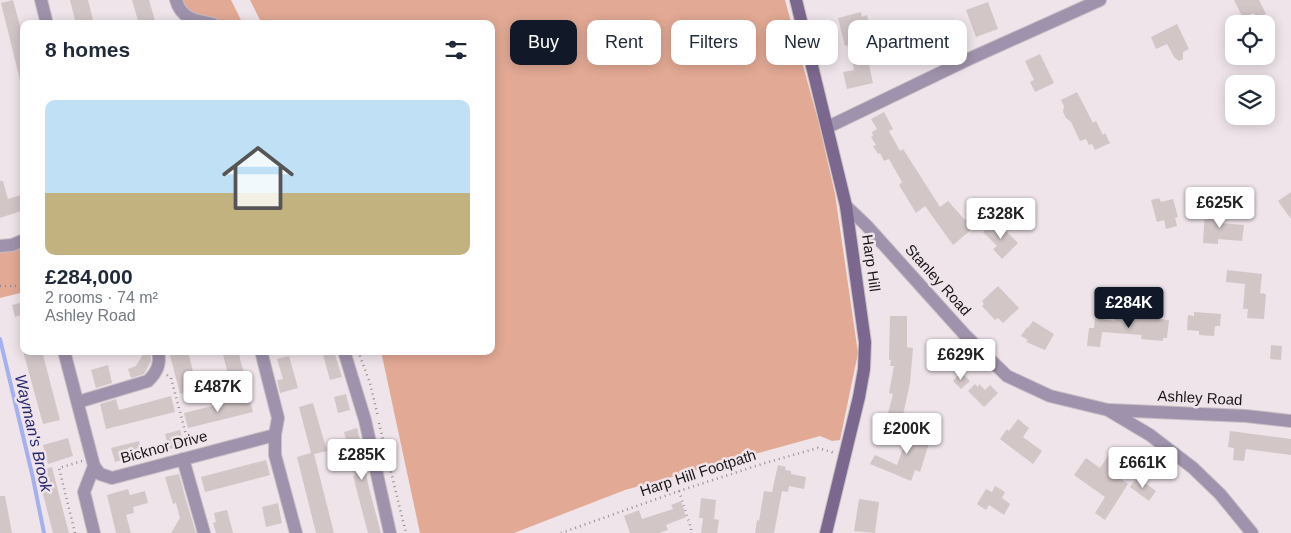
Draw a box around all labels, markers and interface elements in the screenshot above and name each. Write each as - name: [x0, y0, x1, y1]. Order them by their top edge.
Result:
- map controls: [1225, 15, 1275, 125]
- button: locate: [1225, 15, 1275, 65]
- chip: Buy: [510, 20, 577, 65]
- chip: Rent: [587, 20, 661, 65]
- chip: Filters: [671, 20, 756, 65]
- chip: New: [766, 20, 838, 65]
- chip: Apartment: [848, 20, 967, 65]
- icon: filters: [442, 36, 470, 64]
- text: 8 homes: [45, 38, 130, 61]
- button: layers: [1225, 75, 1275, 125]
- icon: home: [213, 133, 303, 223]
- pin: £625K: [1185, 186, 1255, 229]
- text: £625K: [1196, 194, 1244, 211]
- pin: £328K: [966, 198, 1036, 240]
- text: £328K: [977, 205, 1025, 222]
- street label: Harp Hill: [859, 233, 884, 293]
- street label: Stanley Road: [902, 241, 975, 319]
- text: £284,000: [45, 265, 133, 288]
- pin: £284K: [1094, 286, 1164, 329]
- text: 2 rooms · 74 m²: [45, 289, 158, 306]
- text: £284K: [1105, 294, 1153, 311]
- text: Ashley Road: [45, 307, 136, 324]
- pin: £629K: [926, 338, 996, 381]
- text: £629K: [937, 346, 985, 363]
- pin: £487K: [183, 370, 253, 413]
- water label: Wayman's Brook: [12, 373, 56, 495]
- text: £487K: [194, 378, 242, 395]
- street label: Ashley Road: [1157, 387, 1243, 408]
- pin: £200K: [872, 412, 942, 455]
- text: £200K: [883, 420, 931, 437]
- street label: Bicknor Drive: [119, 427, 209, 466]
- pin: £285K: [327, 438, 397, 481]
- text: £285K: [338, 446, 386, 463]
- street label: Harp Hill Footpath: [638, 446, 758, 499]
- pin: £661K: [1108, 446, 1178, 489]
- text: £661K: [1119, 454, 1167, 471]

